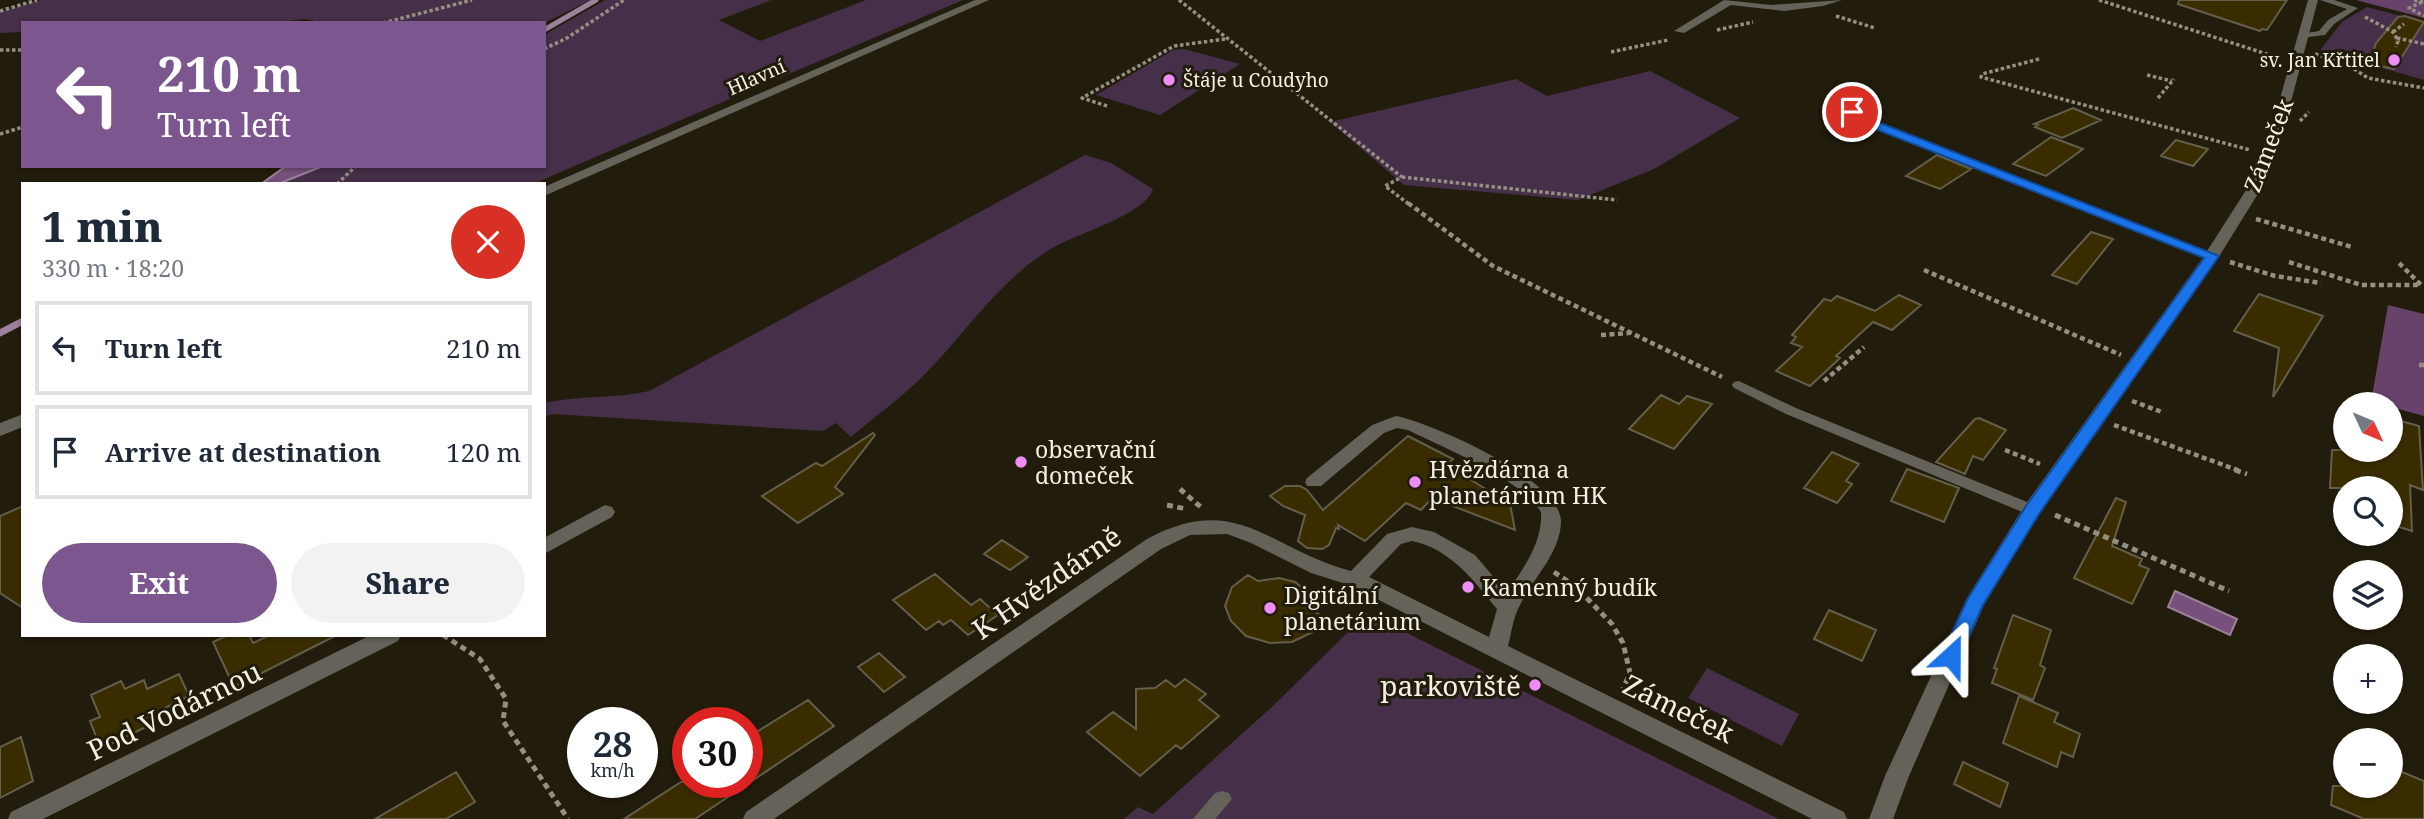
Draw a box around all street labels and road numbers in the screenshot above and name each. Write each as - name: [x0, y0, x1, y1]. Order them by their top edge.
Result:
- street label: Hlavní: [723, 53, 789, 101]
- street label: Zámeček: [2236, 93, 2301, 196]
- street label: K Hvězdárně: [964, 517, 1128, 647]
- street label: Pod Vodárnou: [81, 651, 267, 769]
- street label: Zámeček: [1617, 665, 1741, 751]

